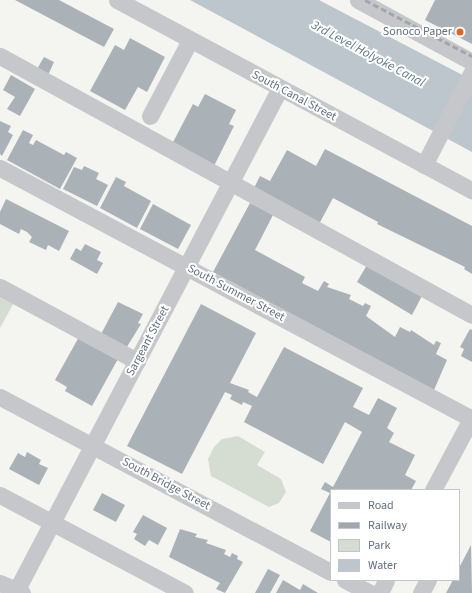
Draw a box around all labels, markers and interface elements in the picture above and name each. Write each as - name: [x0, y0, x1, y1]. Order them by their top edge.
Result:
- water label: 3rd Level Holyoke Canal: [309, 17, 427, 91]
- place label: Sonoco Paper: [383, 25, 452, 39]
- marker: Sonoco Paper: [455, 27, 465, 37]
- street label: South Canal Street: [249, 68, 339, 124]
- street label: South Summer Street: [185, 261, 287, 325]
- street label: Sargeant Street: [123, 303, 173, 379]
- street label: South Bridge Street: [120, 455, 212, 513]
- legend: [330, 489, 460, 581]
- text: Road: [368, 497, 394, 514]
- text: Railway: [368, 517, 407, 534]
- text: Park: [368, 537, 390, 554]
- text: Water: [368, 557, 397, 574]

